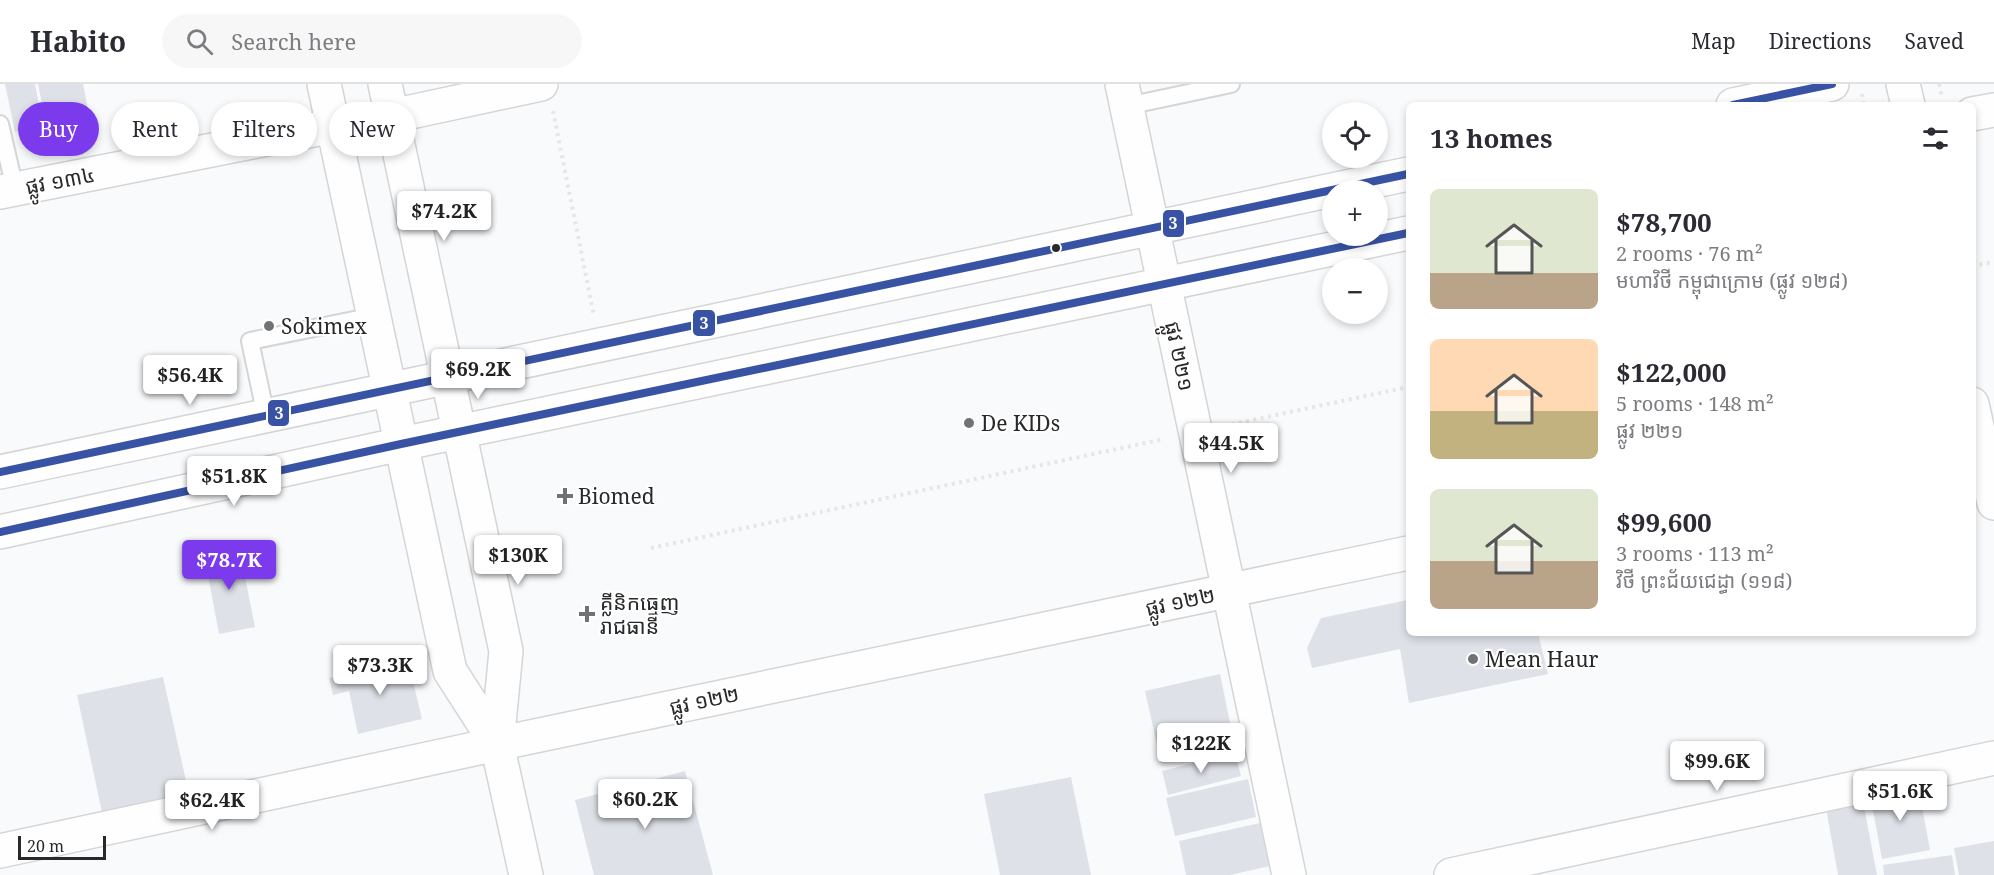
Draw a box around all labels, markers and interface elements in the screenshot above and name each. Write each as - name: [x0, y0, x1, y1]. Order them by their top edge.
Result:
- search box: [162, 14, 582, 68]
- text: Habito: [30, 22, 126, 60]
- icon: search: [183, 25, 216, 58]
- text: Search here: [231, 26, 356, 56]
- text: Map: [1691, 27, 1736, 55]
- text: Directions: [1769, 27, 1871, 55]
- text: Saved: [1904, 27, 1964, 55]
- chip: Buy: [18, 102, 99, 156]
- chip: Rent: [111, 102, 199, 156]
- chip: Filters: [211, 102, 317, 156]
- chip: New: [329, 102, 416, 156]
- map controls: [1322, 102, 1388, 324]
- button: locate: [1322, 102, 1388, 168]
- text: 13 homes: [1430, 120, 1552, 156]
- icon: filters: [1919, 122, 1952, 155]
- street label: ផ្លូវ ១៣៤: [23, 160, 98, 207]
- button: +: [1322, 180, 1388, 246]
- pin: $74.2K: [395, 191, 493, 242]
- text: $74.2K: [411, 197, 477, 224]
- text: $78,700: [1616, 204, 1712, 240]
- line badge: 3: [1162, 209, 1185, 238]
- text: 3: [1168, 212, 1178, 234]
- icon: home: [1478, 213, 1550, 285]
- text: 2 rooms · 76 m²: [1616, 240, 1763, 267]
- unlabelled marker: [1050, 242, 1062, 254]
- button: −: [1322, 258, 1388, 324]
- text: មហាវិថី កម្ពុជាក្រោម (ផ្លូវ ១២៨): [1616, 267, 1848, 294]
- line badge: 3: [692, 309, 716, 337]
- place label: Sokimex: [281, 312, 368, 340]
- text: 3: [699, 312, 709, 334]
- marker: Sokimex: [262, 319, 276, 333]
- street label: ផ្លូវ ២២១: [1153, 319, 1201, 395]
- pin: $69.2K: [429, 349, 527, 400]
- text: $122,000: [1616, 354, 1726, 390]
- pin: $56.4K: [141, 355, 239, 406]
- text: $69.2K: [445, 355, 511, 382]
- text: $56.4K: [157, 361, 223, 388]
- icon: home: [1478, 363, 1550, 435]
- text: 5 rooms · 148 m²: [1616, 390, 1774, 417]
- line badge: 3: [267, 399, 290, 427]
- text: 3: [274, 402, 284, 424]
- place label: De KIDs: [981, 409, 1060, 437]
- marker: De KIDs: [962, 416, 976, 430]
- text: ផ្លូវ ២២១: [1616, 417, 1683, 444]
- pin: $44.5K: [1182, 423, 1280, 474]
- text: $44.5K: [1198, 429, 1264, 456]
- pin: $51.8K: [185, 456, 283, 507]
- text: $51.8K: [201, 462, 267, 489]
- place label: Biomed: [578, 482, 655, 510]
- marker: Biomed: [556, 487, 574, 505]
- text: $99,600: [1616, 504, 1712, 540]
- icon: home: [1478, 513, 1550, 585]
- pin: $130K: [476, 535, 560, 586]
- pin: $78.7K: [180, 540, 278, 591]
- text: 3 rooms · 113 m²: [1616, 540, 1774, 567]
- text: $130K: [488, 541, 548, 568]
- text: $78.7K: [196, 546, 262, 573]
- text: វិថី ព្រះជ័យជេដ្ធា (១១៨): [1616, 567, 1792, 594]
- street label: ផ្លូវ ១២២: [1143, 580, 1219, 628]
- place label: គ្លីនិកធ្មេញ រាជធានី: [600, 588, 679, 640]
- marker: គ្លីនិកធ្មេញ រាជធានី: [578, 605, 596, 623]
- pin: $73.3K: [331, 645, 429, 696]
- place label: Mean Haur: [1485, 645, 1599, 673]
- text: $73.3K: [347, 651, 413, 678]
- marker: Mean Haur: [1466, 652, 1480, 666]
- street label: ផ្លូវ ១២២: [667, 679, 743, 727]
- pin: $122K: [1159, 723, 1243, 774]
- text: $122K: [1171, 729, 1231, 756]
- pin: $99.6K: [1668, 741, 1766, 792]
- text: $99.6K: [1684, 747, 1750, 774]
- pin: $51.6K: [1851, 771, 1949, 822]
- text: $51.6K: [1867, 777, 1933, 804]
- pin: $60.2K: [596, 779, 694, 830]
- pin: $62.4K: [163, 780, 261, 831]
- text: $60.2K: [612, 785, 678, 812]
- text: $62.4K: [179, 786, 245, 813]
- scale bar: [18, 833, 106, 860]
- text: 20 m: [27, 835, 64, 857]

